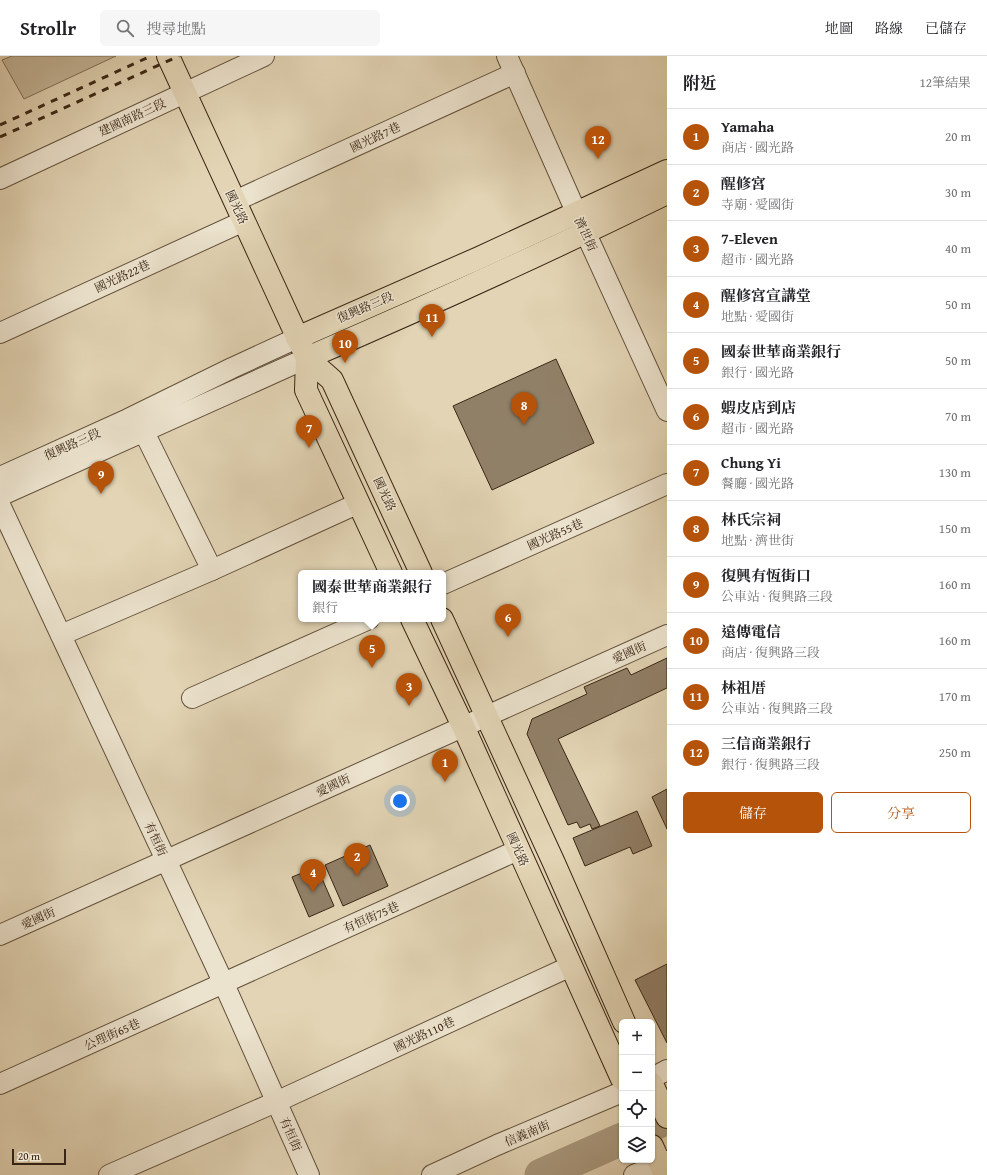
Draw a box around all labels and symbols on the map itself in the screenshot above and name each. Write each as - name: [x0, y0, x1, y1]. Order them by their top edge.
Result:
- street label: 建國南路三段: [96, 94, 168, 140]
- street label: 國光路7巷: [347, 118, 403, 156]
- pin: 12: [585, 126, 611, 159]
- street label: 國光路: [222, 187, 252, 227]
- street label: 濟世街: [571, 214, 602, 255]
- street label: 國光路22巷: [91, 256, 153, 296]
- street label: 復興路三段: [334, 287, 396, 327]
- pin: 11: [419, 304, 445, 337]
- pin: 10: [332, 330, 358, 363]
- pin: 8: [511, 392, 537, 425]
- pin: 7: [296, 415, 322, 448]
- street label: 復興路三段: [41, 424, 103, 464]
- pin: 9: [88, 461, 114, 494]
- street label: 國光路: [370, 474, 400, 514]
- street label: 國光路55巷: [524, 514, 586, 554]
- pin: 6: [495, 604, 521, 637]
- pin: 5: [359, 635, 385, 668]
- street label: 愛國街: [609, 637, 650, 667]
- pin: 3: [396, 673, 422, 706]
- pin: 1: [432, 749, 458, 782]
- street label: 愛國街: [313, 769, 354, 800]
- your location: [390, 791, 410, 811]
- street label: 有恒街: [141, 819, 172, 860]
- street label: 國光路: [503, 829, 533, 869]
- pin: 2: [344, 843, 370, 876]
- pin: 4: [300, 859, 326, 892]
- street label: 有恒街75巷: [340, 897, 402, 937]
- street label: 愛國街: [18, 903, 59, 933]
- street label: 國光路110巷: [391, 1012, 457, 1056]
- street label: 公理街65巷: [81, 1014, 143, 1054]
- street label: 有恒街: [276, 1114, 306, 1155]
- street label: 信義南街: [502, 1115, 553, 1150]
- scale bar: [12, 1147, 66, 1166]

